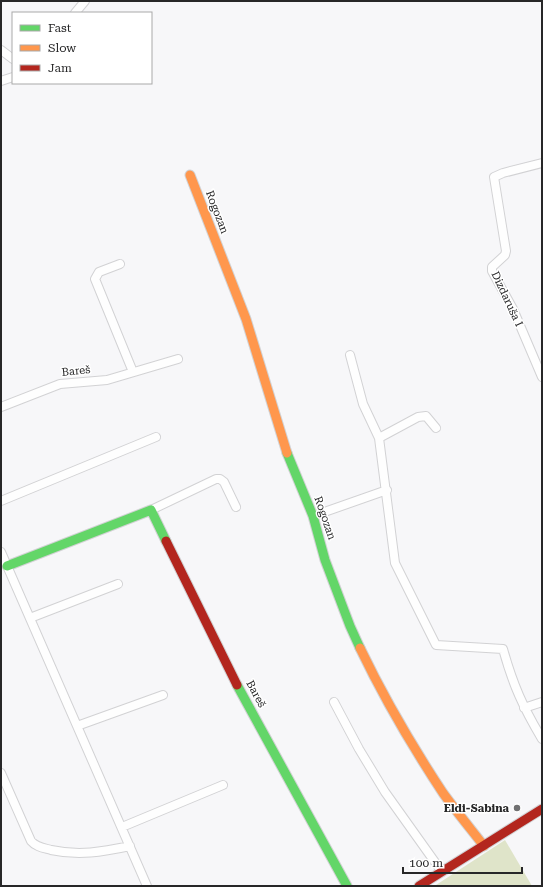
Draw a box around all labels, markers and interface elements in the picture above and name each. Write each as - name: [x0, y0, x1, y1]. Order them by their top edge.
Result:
- legend: [12, 12, 152, 84]
- text: Fast: [48, 21, 72, 35]
- text: Slow: [48, 41, 76, 55]
- text: Jam: [48, 61, 72, 75]
- street label: Rogozan: [203, 189, 231, 235]
- street label: Dizdaruša I: [489, 269, 525, 329]
- street label: Bareš: [61, 363, 91, 379]
- street label: Rogozan: [312, 495, 338, 541]
- street label: Bareš: [243, 678, 269, 710]
- place label: Eldi-Sabina: [444, 802, 510, 815]
- marker: Eldi-Sabina: [512, 803, 522, 813]
- scale bar: [403, 849, 522, 875]
- text: 100 m: [409, 856, 443, 870]

